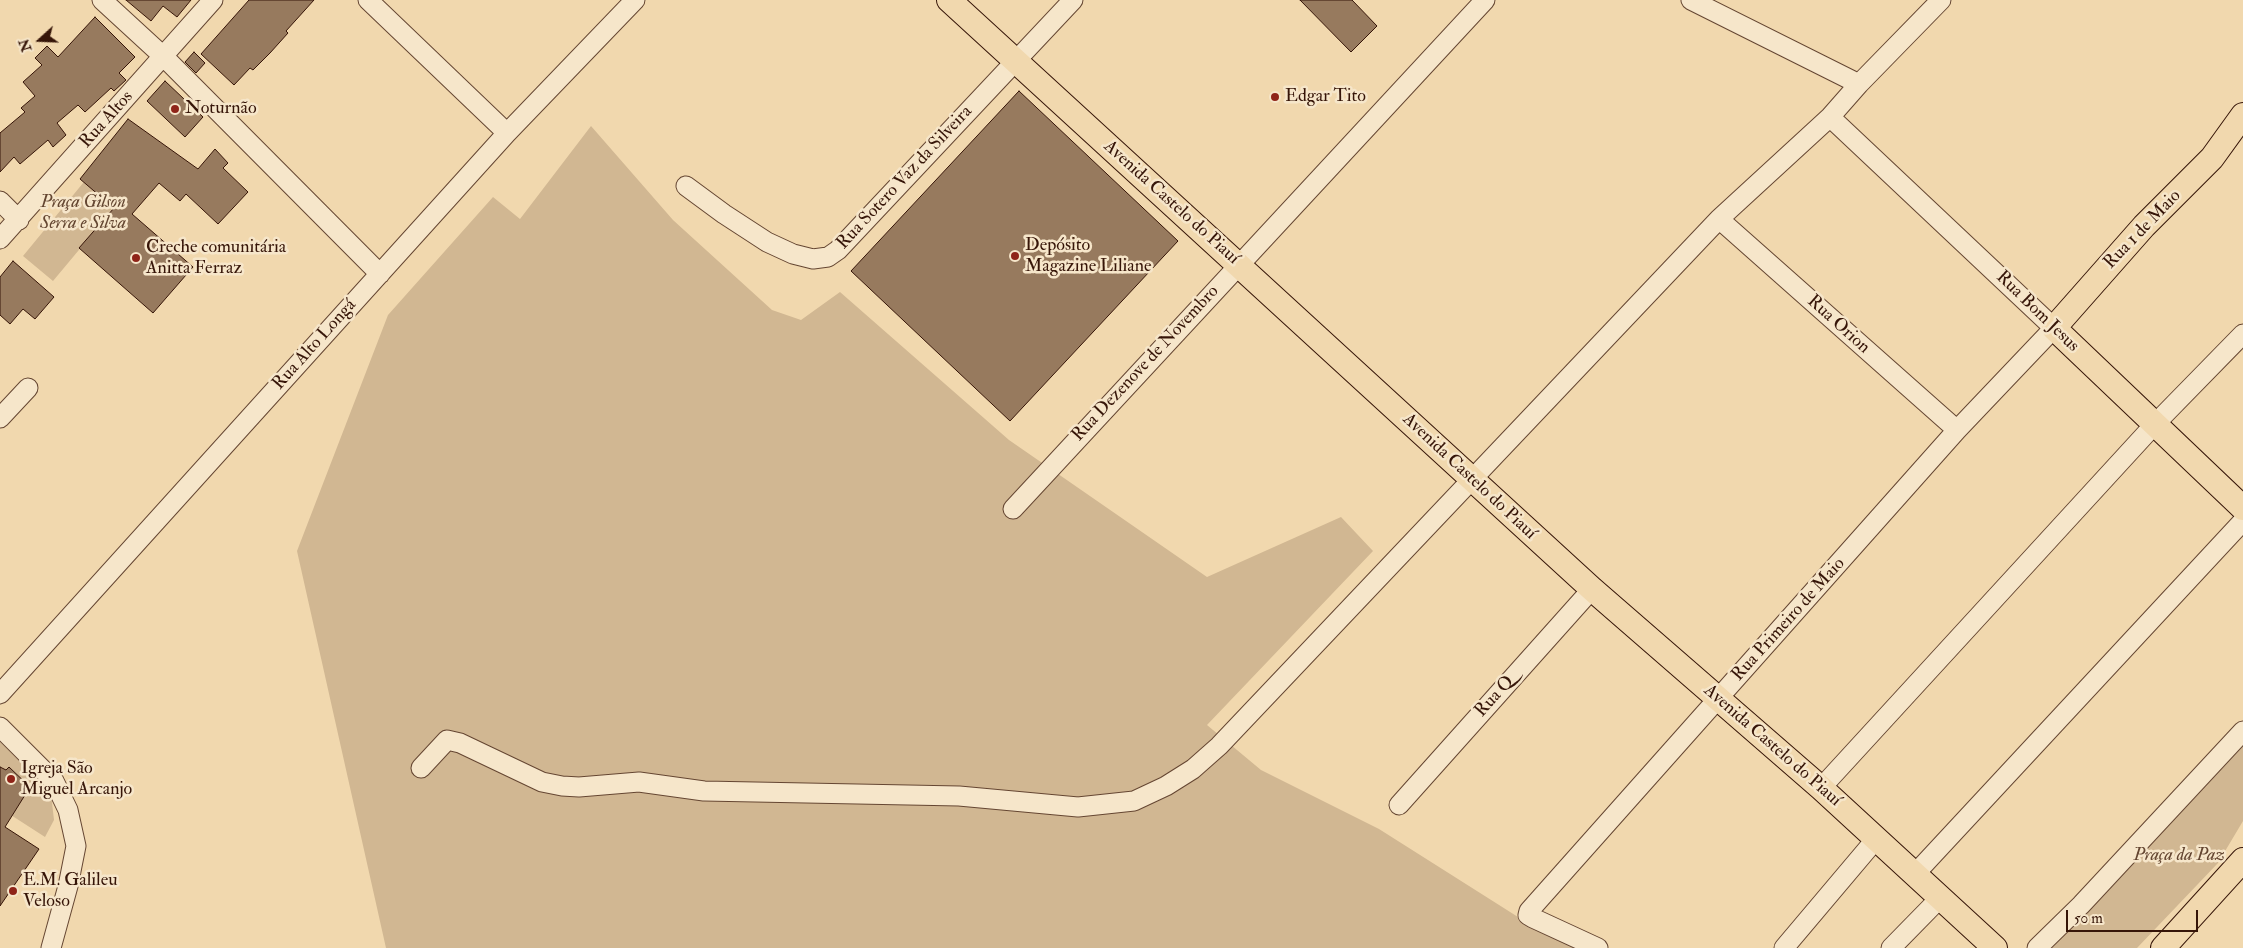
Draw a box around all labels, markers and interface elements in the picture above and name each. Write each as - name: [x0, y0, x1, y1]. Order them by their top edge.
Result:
- north arrow: [15, 15, 65, 65]
- text: N: [15, 37, 36, 54]
- place label: Edgar Tito: [1285, 86, 1366, 108]
- street label: Rua Altos: [76, 87, 138, 153]
- marker: Edgar Tito: [1269, 91, 1281, 103]
- place label: Noturnão: [185, 98, 257, 120]
- street label: Rua Sotero Vaz da Silveira: [833, 102, 977, 254]
- marker: Noturnão: [169, 103, 181, 115]
- street label: Avenida Castelo do Piauí: [1099, 136, 1243, 270]
- street label: Rua 1 de Maio: [2100, 186, 2186, 274]
- park label: Praça Gilson Serra e Silva: [40, 192, 126, 234]
- place label: Depósito Magazine Liliane: [1025, 235, 1152, 278]
- place label: Creche comunitária Anitta Ferraz: [146, 237, 286, 280]
- marker: Depósito Magazine Liliane: [1009, 250, 1021, 262]
- marker: Creche comunitária Anitta Ferraz: [130, 252, 142, 264]
- street label: Rua Bom Jesus: [1991, 267, 2083, 357]
- street label: Rua Dezenove de Novembro: [1068, 281, 1224, 447]
- street label: Rua Orion: [1802, 291, 1874, 359]
- street label: Rua Alto Longá: [269, 295, 361, 395]
- street label: Avenida Castelo do Piauí: [1398, 409, 1540, 545]
- street label: Rua Primeiro de Maio: [1728, 554, 1850, 686]
- street label: Rua Q: [1471, 672, 1519, 722]
- street label: Avenida Castelo do Piauí: [1699, 680, 1845, 812]
- place label: Igreja São Miguel Arcanjo: [21, 758, 132, 801]
- marker: Igreja São Miguel Arcanjo: [5, 773, 17, 785]
- park label: Praça da Paz: [2133, 845, 2225, 867]
- place label: E.M. Galileu Veloso: [23, 870, 117, 912]
- marker: E.M. Galileu Veloso: [7, 885, 19, 897]
- scale bar: [2068, 900, 2200, 932]
- text: 50 m: [2074, 909, 2103, 928]

